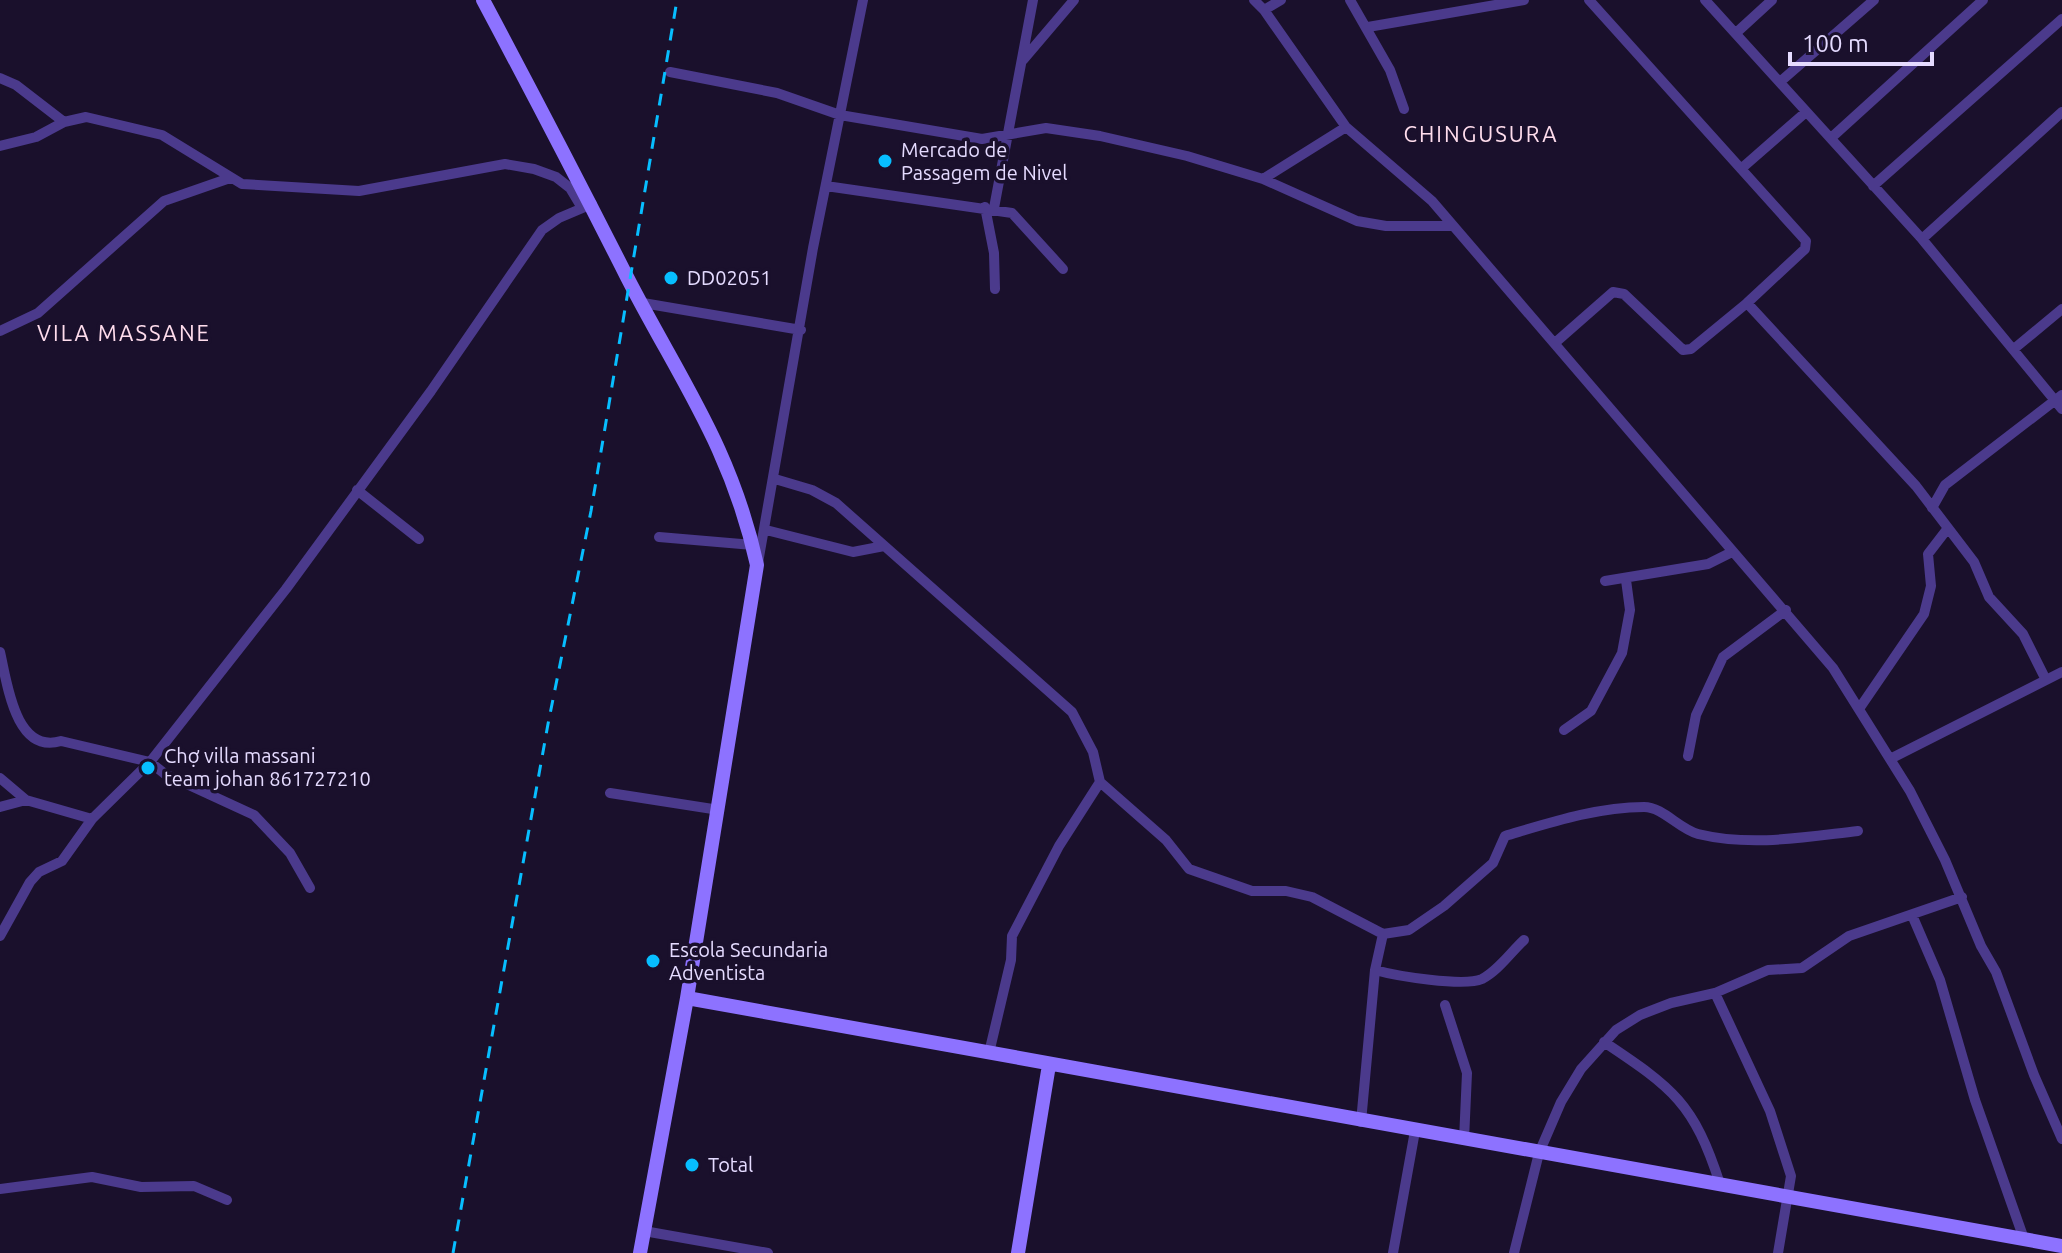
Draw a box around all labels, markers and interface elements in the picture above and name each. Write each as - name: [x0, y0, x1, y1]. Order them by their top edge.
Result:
- scale bar: [1790, 16, 1932, 66]
- text: 100 m: [1802, 30, 1869, 57]
- district label: CHINGUSURA: [1404, 121, 1558, 146]
- place label: Mercado de Passagem de Nivel: [901, 138, 1068, 184]
- marker: Mercado de Passagem de Nivel: [876, 152, 894, 170]
- place label: DD02051: [687, 266, 772, 289]
- marker: DD02051: [662, 269, 680, 287]
- district label: VILA MASSANE: [37, 320, 211, 345]
- place label: Chợ villa massani team johan 861727210: [164, 744, 371, 790]
- marker: Chợ villa massani team johan 861727210: [139, 759, 157, 777]
- place label: Escola Secundaria Adventista: [669, 938, 828, 984]
- marker: Escola Secundaria Adventista: [644, 952, 662, 970]
- place label: Total: [708, 1153, 753, 1176]
- marker: Total: [683, 1156, 701, 1174]

